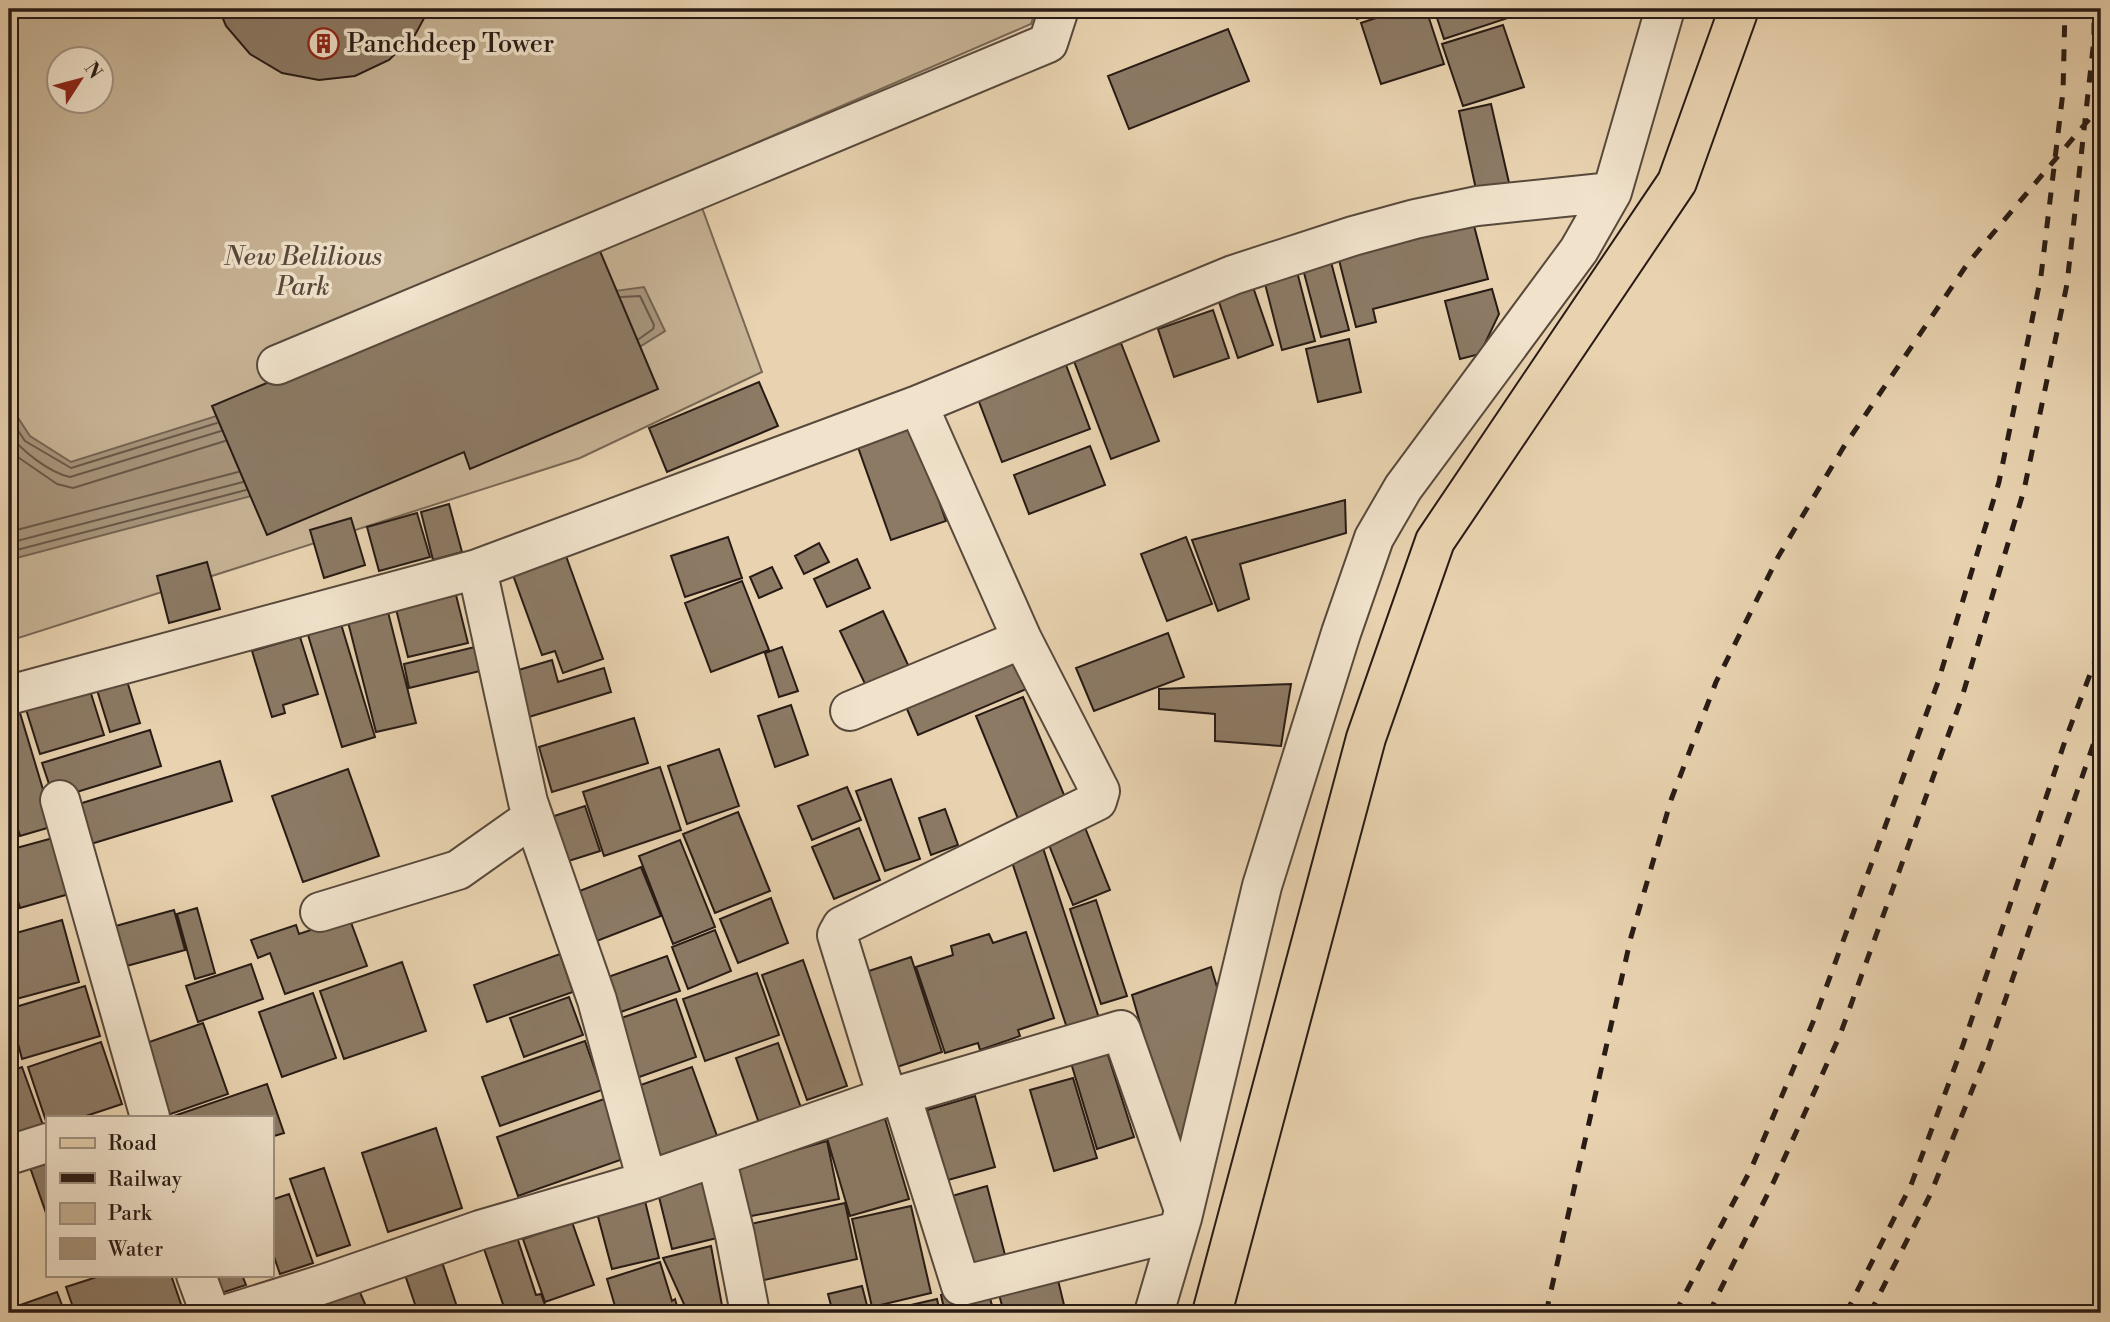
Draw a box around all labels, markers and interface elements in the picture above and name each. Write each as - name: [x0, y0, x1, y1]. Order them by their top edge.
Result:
- building icon: Panchdeep Tower: [307, 27, 341, 61]
- place label: Panchdeep Tower: [347, 28, 554, 60]
- north arrow: [46, 46, 116, 116]
- text: N: [79, 57, 107, 84]
- park label: New Belilious Park: [223, 241, 382, 303]
- legend: [46, 1116, 273, 1276]
- text: Road: [108, 1131, 157, 1157]
- text: Railway: [108, 1167, 183, 1193]
- text: Park: [108, 1201, 153, 1227]
- text: Water: [107, 1237, 163, 1263]

